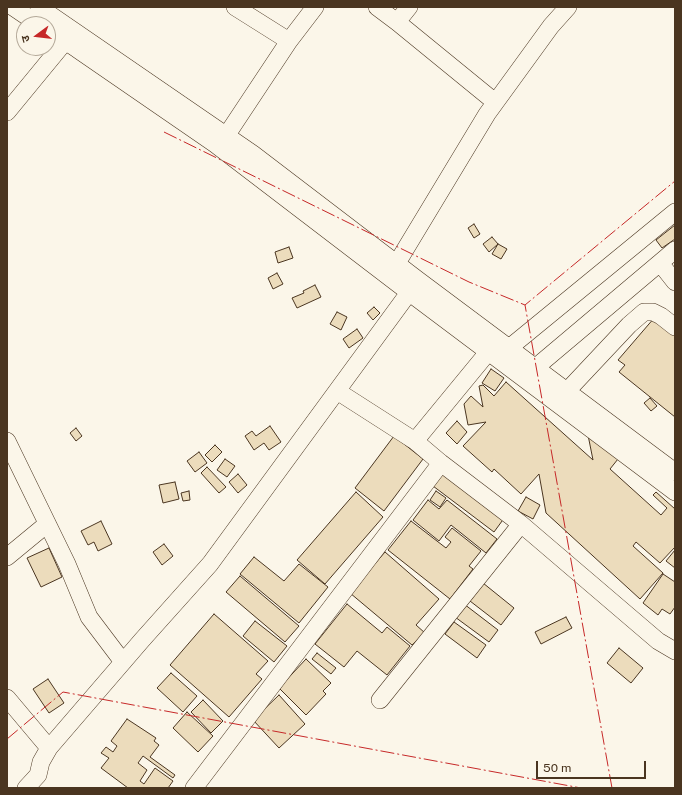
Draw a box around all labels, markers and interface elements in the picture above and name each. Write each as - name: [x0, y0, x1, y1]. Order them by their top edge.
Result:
- north arrow: [16, 16, 56, 56]
- text: उ: [19, 34, 32, 44]
- scale bar: [538, 753, 648, 779]
- text: 50 m: [543, 761, 571, 775]

